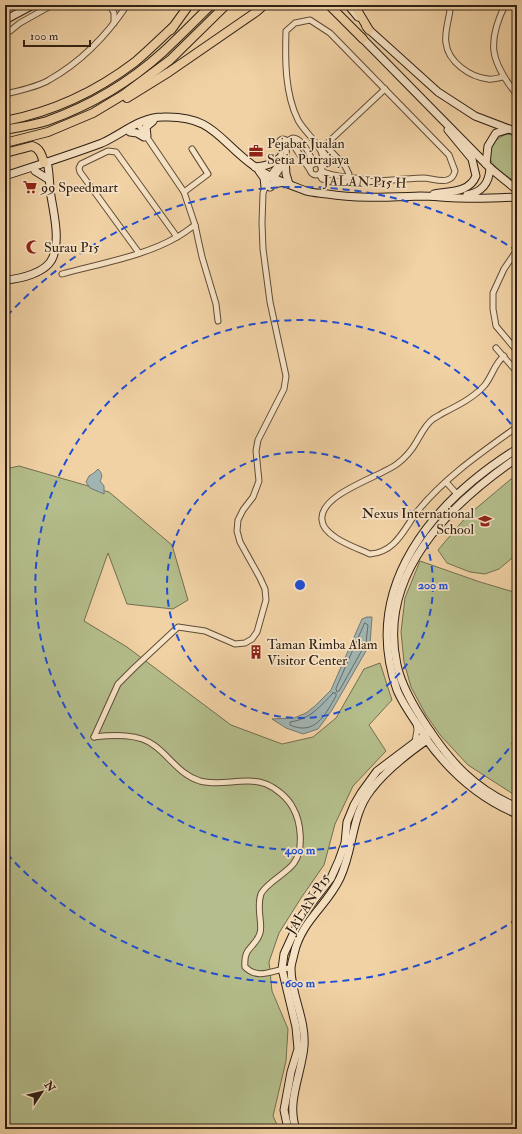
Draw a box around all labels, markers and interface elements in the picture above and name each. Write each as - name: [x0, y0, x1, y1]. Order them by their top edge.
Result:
- scale bar: [24, 22, 90, 48]
- text: 100 m: [30, 29, 59, 44]
- place label: Pejabat Jualan Setia Putrajaya: [267, 135, 349, 169]
- office icon: Pejabat Jualan Setia Putrajaya: [248, 143, 264, 159]
- street label: JALAN P15 H: [322, 172, 407, 192]
- supermarket icon: 99 Speedmart: [22, 179, 38, 195]
- place label: 99 Speedmart: [40, 179, 119, 197]
- mosque icon: Surau P15: [25, 239, 41, 255]
- place label: Surau P15: [44, 239, 100, 256]
- place label: Nexus International School: [362, 505, 474, 538]
- school or university icon: Nexus International School: [477, 513, 493, 529]
- centre of rings: [293, 578, 307, 592]
- text: 200 m: [418, 578, 449, 593]
- place label: Taman Rimba Alam Visitor Center: [267, 636, 378, 669]
- building icon: Taman Rimba Alam Visitor Center: [248, 644, 264, 660]
- text: 400 m: [284, 843, 316, 858]
- street label: JALAN P15: [282, 870, 334, 938]
- text: 600 m: [285, 976, 316, 991]
- north arrow: [22, 1072, 62, 1112]
- text: N: [41, 1078, 59, 1095]

